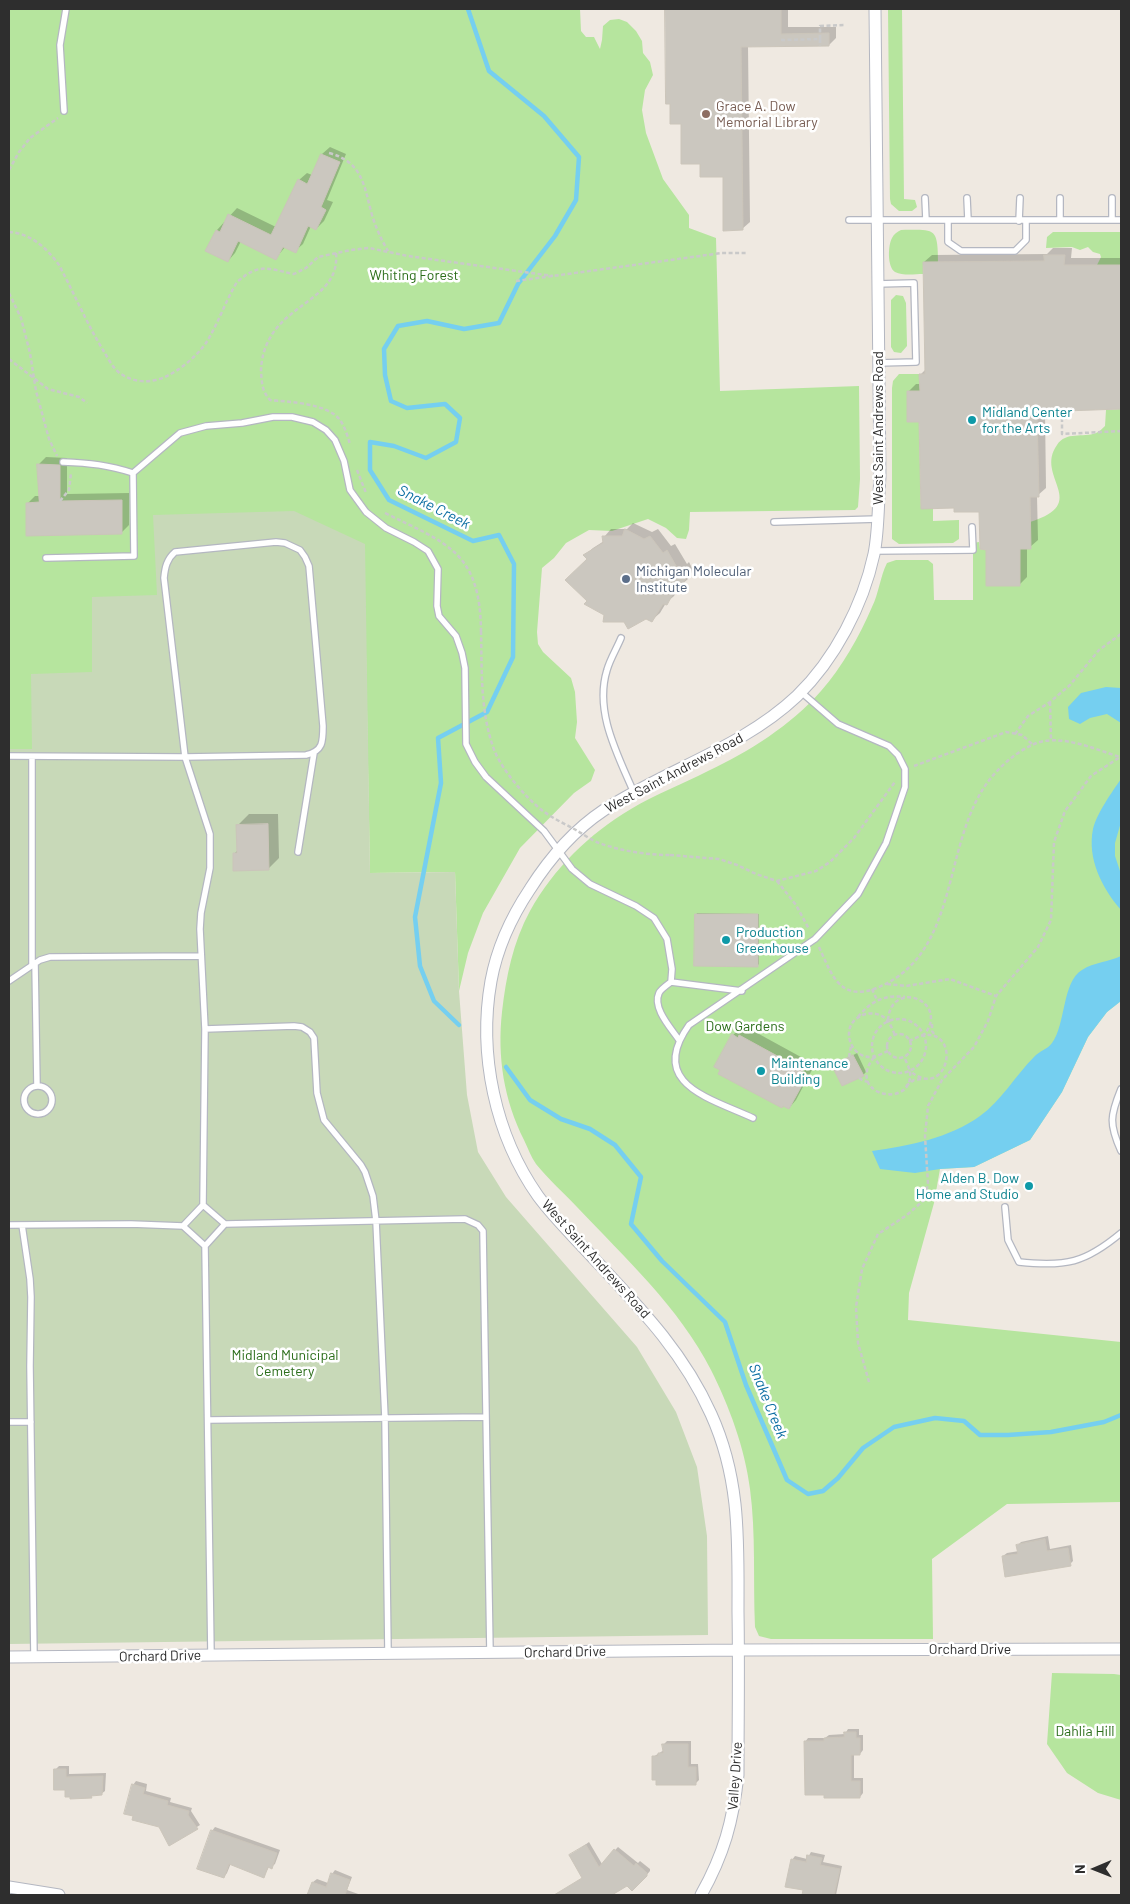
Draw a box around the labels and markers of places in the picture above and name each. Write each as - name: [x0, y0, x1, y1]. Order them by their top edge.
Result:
- place label: Grace A. Dow Memorial Library: [716, 98, 818, 130]
- marker: Grace A. Dow Memorial Library: [700, 108, 712, 120]
- place label: Midland Center for the Arts: [982, 404, 1072, 437]
- marker: Midland Center for the Arts: [966, 414, 978, 426]
- place label: Michigan Molecular Institute: [636, 563, 752, 596]
- marker: Michigan Molecular Institute: [620, 573, 632, 585]
- place label: Production Greenhouse: [736, 924, 809, 956]
- marker: Production Greenhouse: [720, 934, 732, 946]
- place label: Maintenance Building: [771, 1055, 848, 1088]
- marker: Maintenance Building: [755, 1065, 767, 1077]
- place label: Alden B. Dow Home and Studio: [916, 1170, 1019, 1202]
- marker: Alden B. Dow Home and Studio: [1023, 1180, 1035, 1192]

